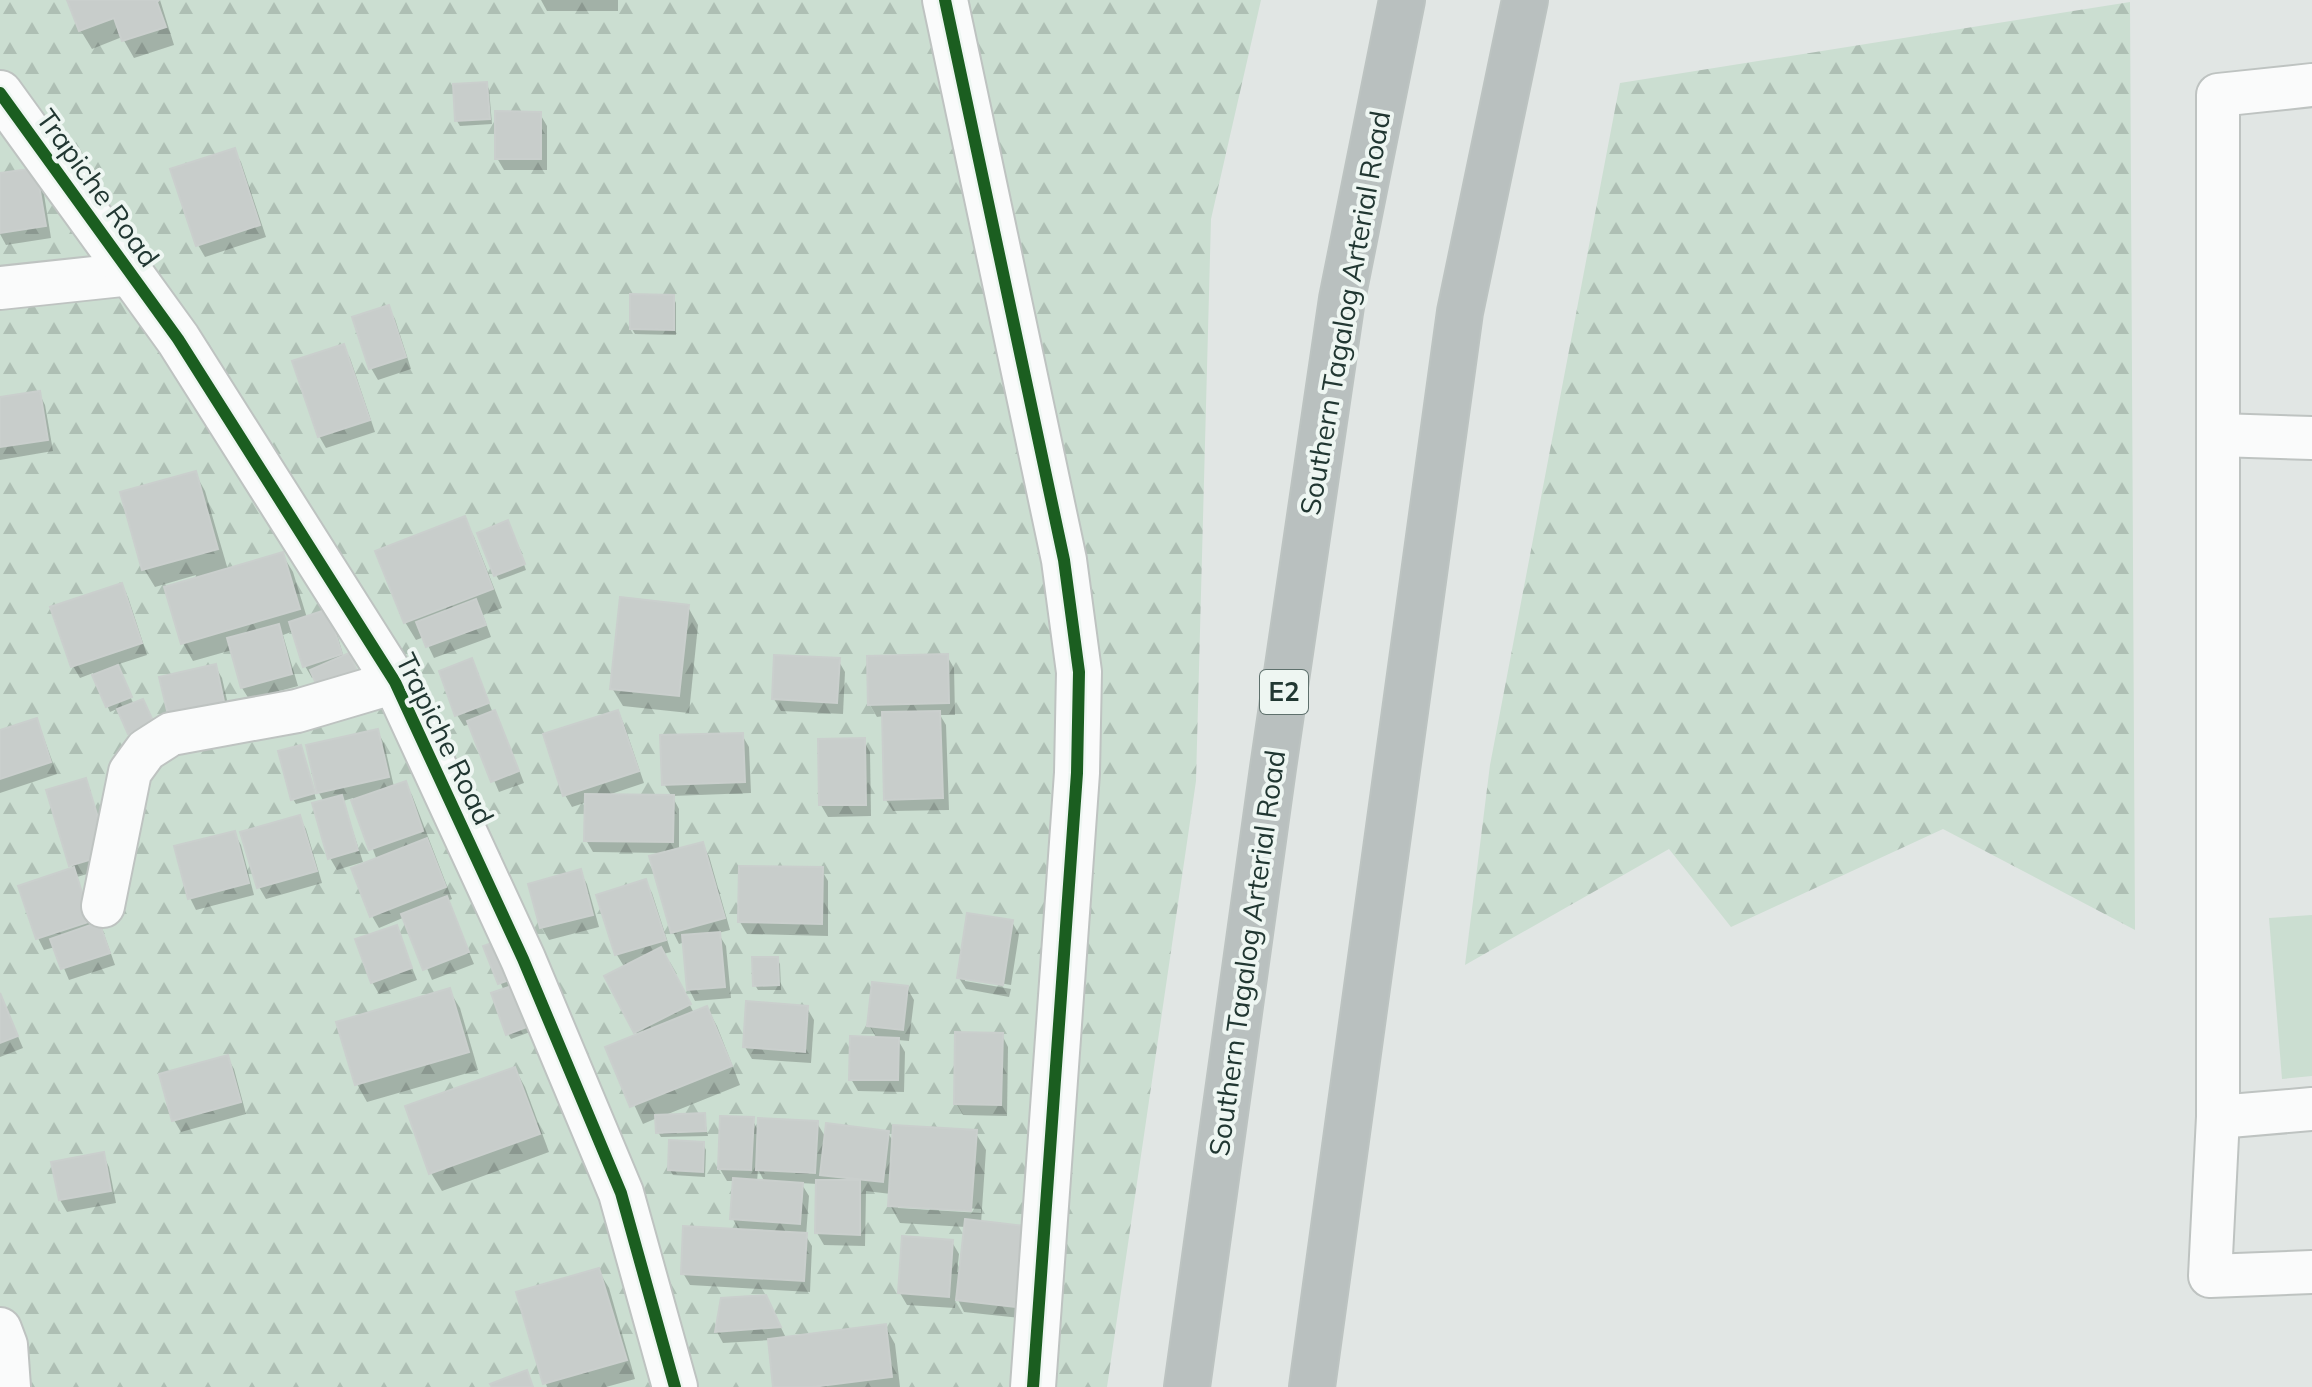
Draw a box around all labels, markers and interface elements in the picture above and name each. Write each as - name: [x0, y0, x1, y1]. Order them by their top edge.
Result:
- street label: Trapiche Road: [29, 102, 167, 273]
- street label: Southern Tagalog Arterial Road: [1292, 108, 1397, 518]
- street label: Trapiche Road: [389, 647, 502, 830]
- road number: E2: [1260, 670, 1308, 714]
- street label: Southern Tagalog Arterial Road: [1201, 748, 1292, 1158]

